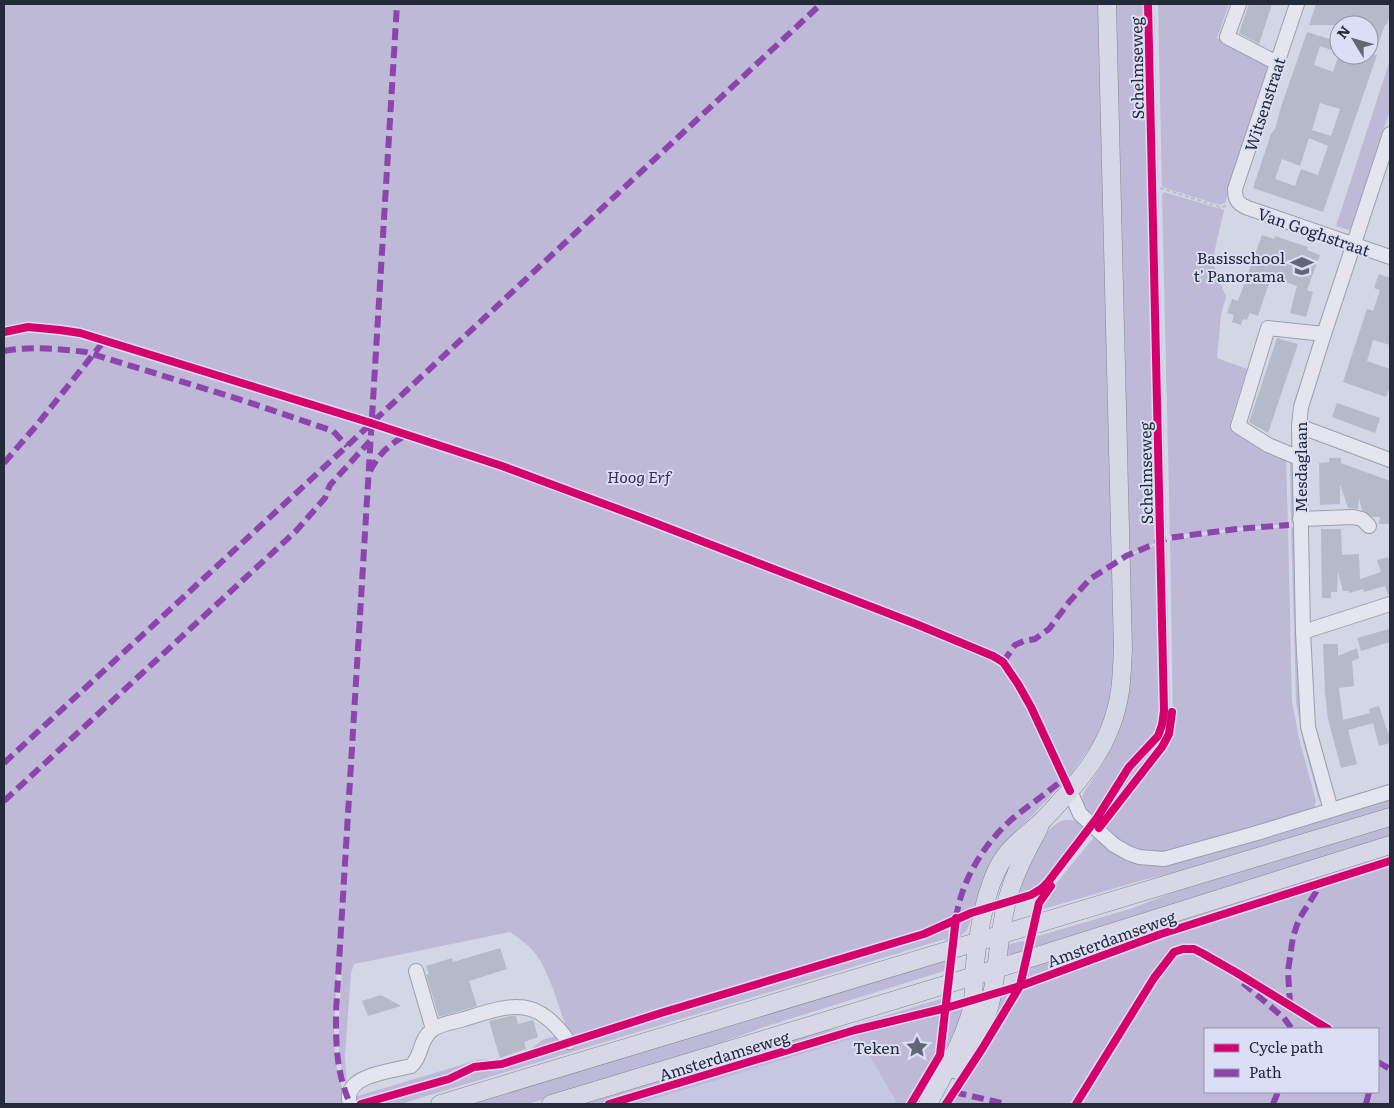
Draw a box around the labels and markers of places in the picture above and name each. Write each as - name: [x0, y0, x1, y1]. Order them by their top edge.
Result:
- place label: Basisschool t' Panorama: [1194, 245, 1285, 287]
- school or university icon: Basisschool t' Panorama: [1289, 253, 1315, 279]
- place icon: Teken: [904, 1034, 930, 1060]
- place label: Teken: [853, 1035, 900, 1059]

